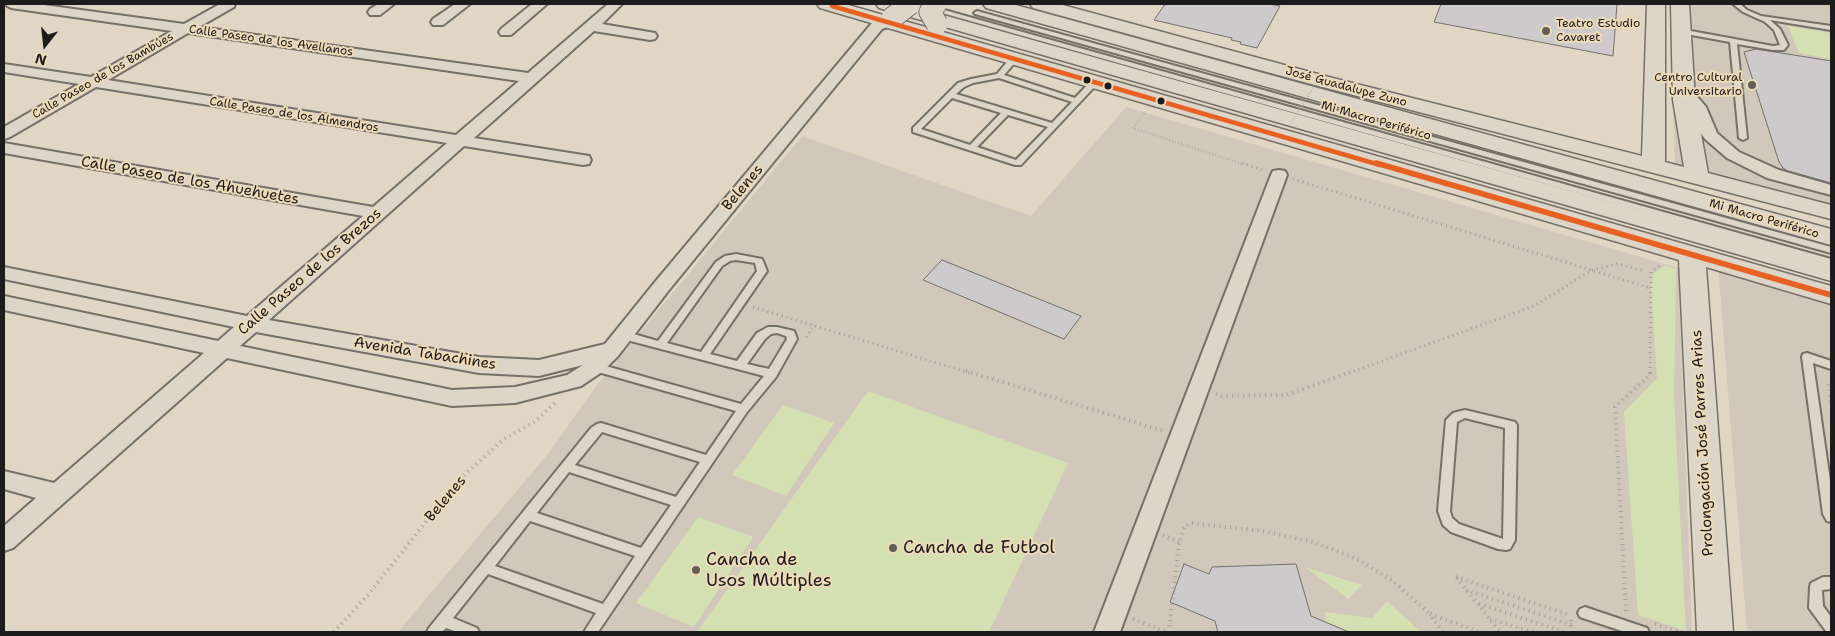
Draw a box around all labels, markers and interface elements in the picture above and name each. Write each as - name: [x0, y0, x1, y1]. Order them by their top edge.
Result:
- place label: Teatro Estudio Cavaret: [1556, 17, 1640, 45]
- north arrow: [20, 20, 70, 70]
- street label: Calle Paseo de los Avellanos: [188, 22, 354, 60]
- marker: Teatro Estudio Cavaret: [1540, 25, 1552, 37]
- street label: Calle Paseo de los Bambúes: [30, 30, 176, 122]
- text: N: [33, 49, 49, 70]
- street label: José Guadalupe Zuno: [1284, 64, 1408, 110]
- place label: Centro Cultural Universitario: [1654, 71, 1742, 99]
- unlabelled marker: [1082, 75, 1092, 85]
- marker: Centro Cultural Universitario: [1746, 79, 1758, 91]
- unlabelled marker: [1103, 81, 1113, 91]
- street label: Calle Paseo de los Almendros: [208, 94, 380, 136]
- unlabelled marker: [1156, 96, 1166, 106]
- street label: Mi Macro Periférico: [1319, 98, 1433, 144]
- street label: Calle Paseo de los Ahuehuetes: [80, 153, 300, 209]
- street label: Belenes: [719, 161, 767, 215]
- street label: Mi Macro Periférico: [1707, 196, 1821, 242]
- street label: Calle Paseo de los Brezos: [234, 205, 386, 339]
- street label: Prolongación José Parres Arias: [1688, 329, 1718, 557]
- street label: Avenida Tabachines: [353, 334, 497, 374]
- street label: Belenes: [422, 472, 470, 526]
- place label: Cancha de Futbol: [903, 537, 1055, 559]
- marker: Cancha de Futbol: [887, 542, 899, 554]
- place label: Cancha de Usos Múltiples: [706, 549, 832, 592]
- marker: Cancha de Usos Múltiples: [690, 564, 702, 576]

